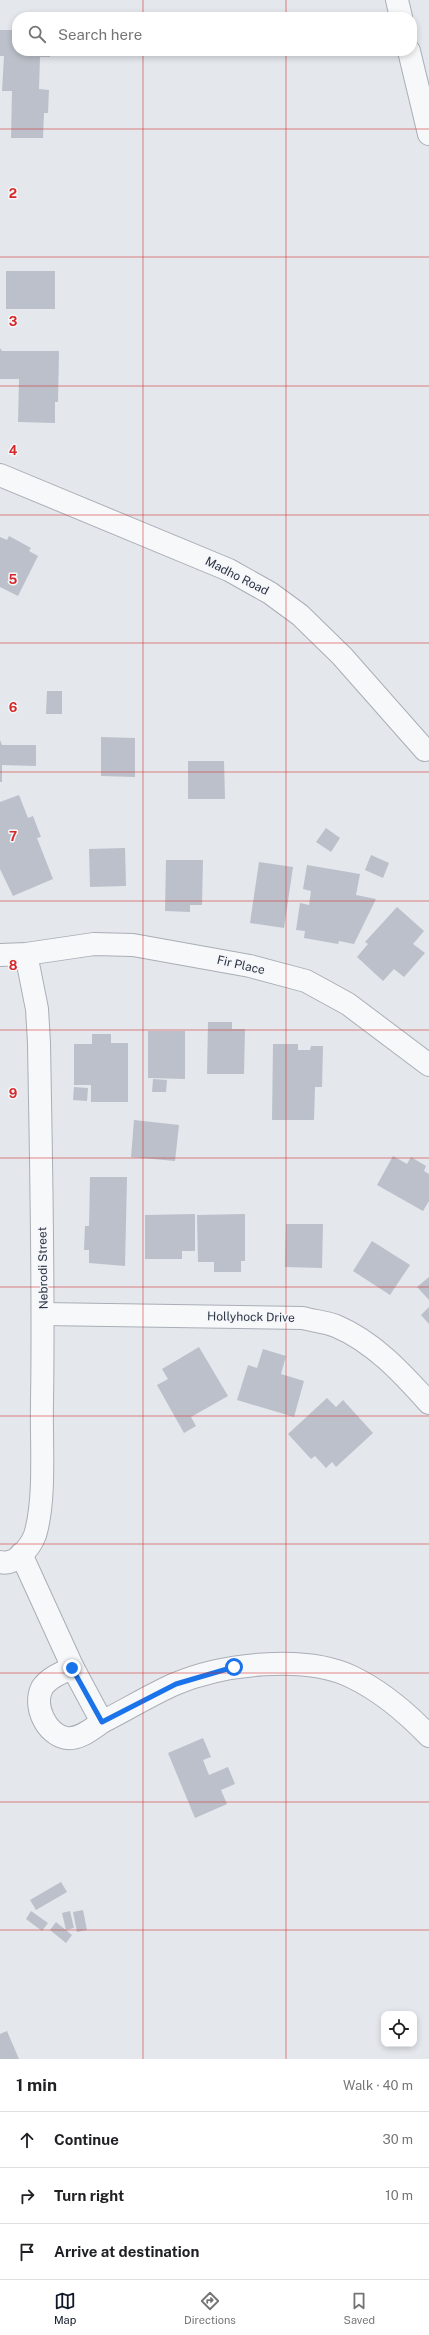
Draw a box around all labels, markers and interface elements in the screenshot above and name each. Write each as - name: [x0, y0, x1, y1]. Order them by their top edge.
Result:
- search box: [12, 12, 417, 56]
- icon: search: [26, 23, 48, 45]
- text: Search here: [58, 26, 142, 43]
- text: 2: [9, 186, 17, 201]
- text: 3: [9, 314, 18, 329]
- text: 4: [9, 443, 18, 458]
- street label: Madho Road: [203, 554, 271, 598]
- text: 5: [9, 572, 18, 587]
- text: 6: [9, 700, 18, 715]
- text: 7: [9, 829, 17, 844]
- street label: Fir Place: [216, 953, 267, 977]
- text: 8: [9, 958, 18, 973]
- text: 9: [9, 1086, 17, 1101]
- street label: Nebrodi Street: [35, 1226, 51, 1309]
- street label: Hollyhock Drive: [207, 1309, 295, 1325]
- route start: [225, 1658, 243, 1676]
- route end: [63, 1659, 81, 1677]
- map controls: [381, 2011, 417, 2047]
- button: locate: [381, 2011, 417, 2047]
- text: 1 min: [16, 2075, 57, 2095]
- text: Walk · 40 m: [343, 2078, 413, 2093]
- icon: ahead: [16, 2129, 38, 2151]
- text: Continue: [54, 2131, 119, 2148]
- text: 30 m: [383, 2132, 413, 2147]
- icon: right: [16, 2185, 38, 2207]
- text: Turn right: [54, 2187, 124, 2204]
- text: 10 m: [385, 2188, 413, 2203]
- icon: arrive: [16, 2241, 38, 2263]
- text: Arrive at destination: [54, 2243, 199, 2260]
- tab: Map: [54, 2290, 76, 2326]
- tab: Directions: [184, 2290, 236, 2326]
- tab: Saved: [344, 2290, 375, 2326]

